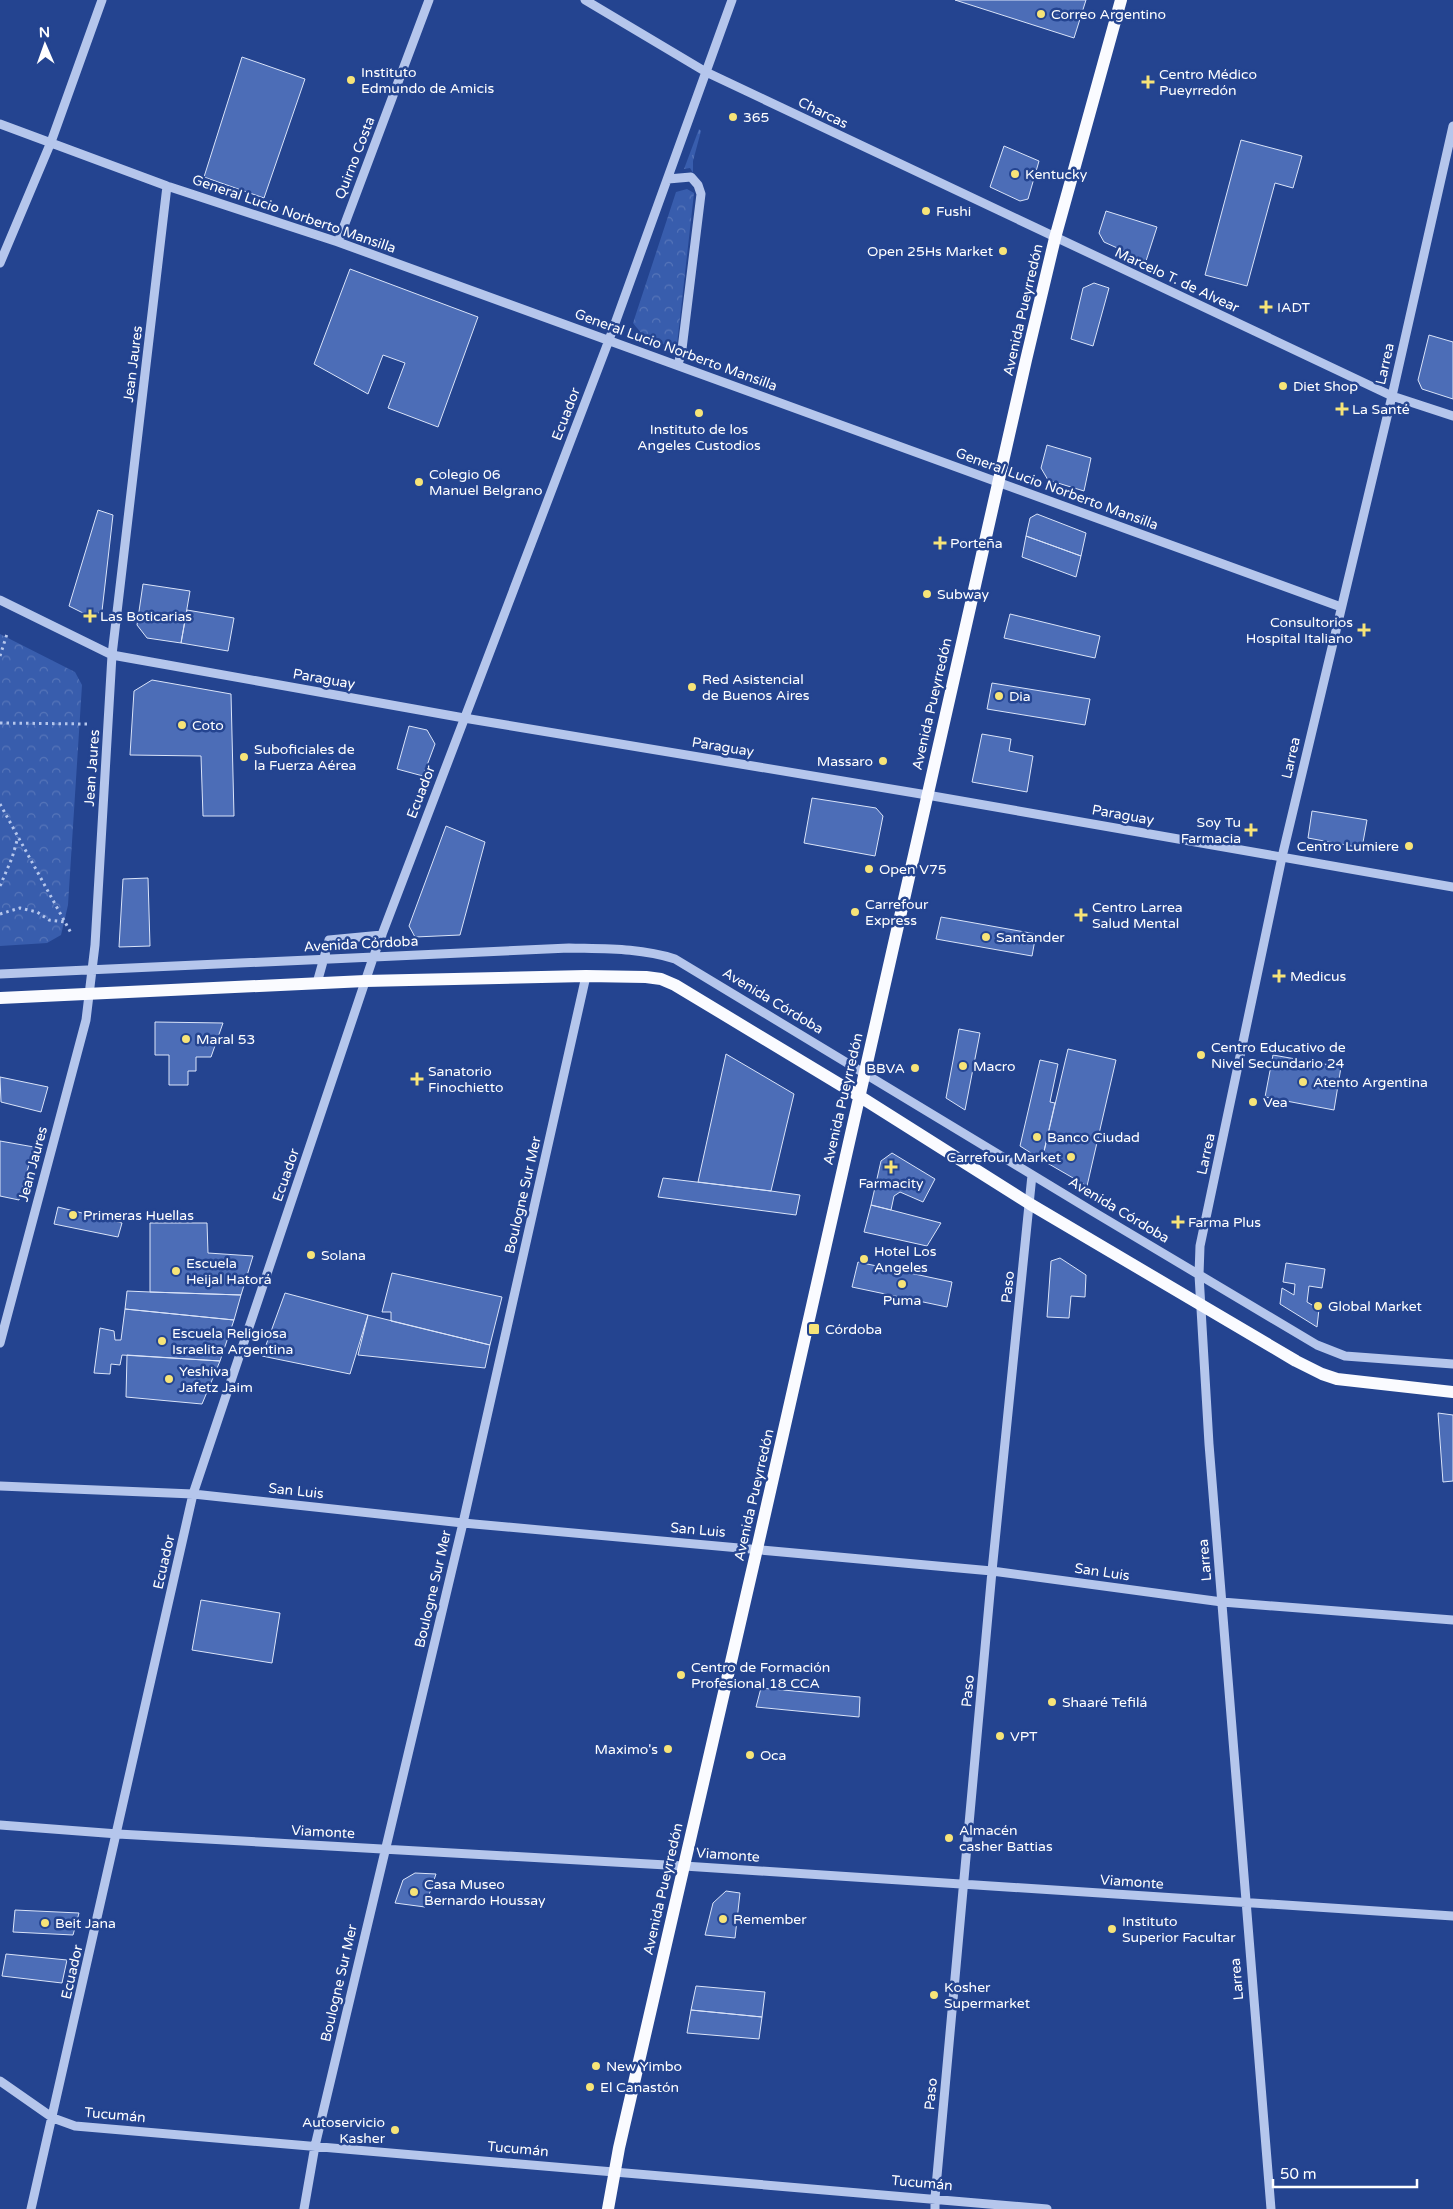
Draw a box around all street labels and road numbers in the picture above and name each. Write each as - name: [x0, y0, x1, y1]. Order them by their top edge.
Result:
- street label: Charcas: [795, 94, 851, 132]
- street label: Quirno Costa: [331, 114, 379, 202]
- street label: General Lucio Norberto Mansilla: [190, 171, 398, 257]
- street label: Avenida Pueyrredón: [1000, 242, 1046, 378]
- street label: Marcelo T. de Alvear: [1112, 244, 1242, 317]
- street label: General Lucio Norberto Mansilla: [572, 305, 780, 395]
- street label: Jean Jaures: [120, 324, 146, 403]
- street label: Larrea: [1372, 342, 1398, 386]
- street label: Ecuador: [548, 385, 584, 443]
- street label: General Lucio Norberto Mansilla: [953, 444, 1161, 534]
- street label: Avenida Pueyrredón: [909, 636, 955, 772]
- street label: Paraguay: [292, 665, 357, 693]
- street label: Jean Jaures: [81, 729, 103, 807]
- street label: Paraguay: [691, 734, 756, 760]
- street label: Larrea: [1278, 736, 1304, 780]
- street label: Ecuador: [403, 763, 439, 821]
- street label: Paraguay: [1091, 801, 1156, 829]
- street label: Avenida Córdoba: [303, 933, 419, 955]
- street label: Avenida Córdoba: [719, 964, 827, 1038]
- street label: Avenida Pueyrredón: [820, 1031, 866, 1167]
- street label: Jean Jaures: [15, 1124, 51, 1203]
- street label: Larrea: [1193, 1132, 1219, 1176]
- street label: Boulogne Sur Mer: [501, 1134, 545, 1255]
- street label: Ecuador: [269, 1145, 303, 1204]
- street label: Avenida Córdoba: [1065, 1173, 1173, 1247]
- street label: Paso: [998, 1270, 1018, 1304]
- street label: Avenida Pueyrredón: [731, 1427, 777, 1563]
- street label: San Luis: [268, 1480, 325, 1502]
- street label: San Luis: [670, 1519, 727, 1541]
- street label: Boulogne Sur Mer: [411, 1528, 455, 1649]
- street label: Ecuador: [149, 1533, 179, 1591]
- street label: Larrea: [1195, 1538, 1215, 1582]
- street label: San Luis: [1073, 1560, 1131, 1584]
- street label: Paso: [958, 1674, 978, 1708]
- street label: Avenida Pueyrredón: [640, 1821, 686, 1957]
- street label: Viamonte: [291, 1822, 355, 1842]
- street label: Viamonte: [696, 1844, 761, 1866]
- street label: Viamonte: [1100, 1871, 1165, 1893]
- street label: Boulogne Sur Mer: [317, 1922, 361, 2043]
- street label: Ecuador: [57, 1943, 87, 2001]
- street label: Larrea: [1227, 1957, 1247, 2001]
- street label: Paso: [921, 2077, 941, 2111]
- street label: Tucumán: [84, 2104, 146, 2126]
- street label: Tucumán: [487, 2138, 549, 2160]
- street label: Tucumán: [891, 2172, 953, 2194]

